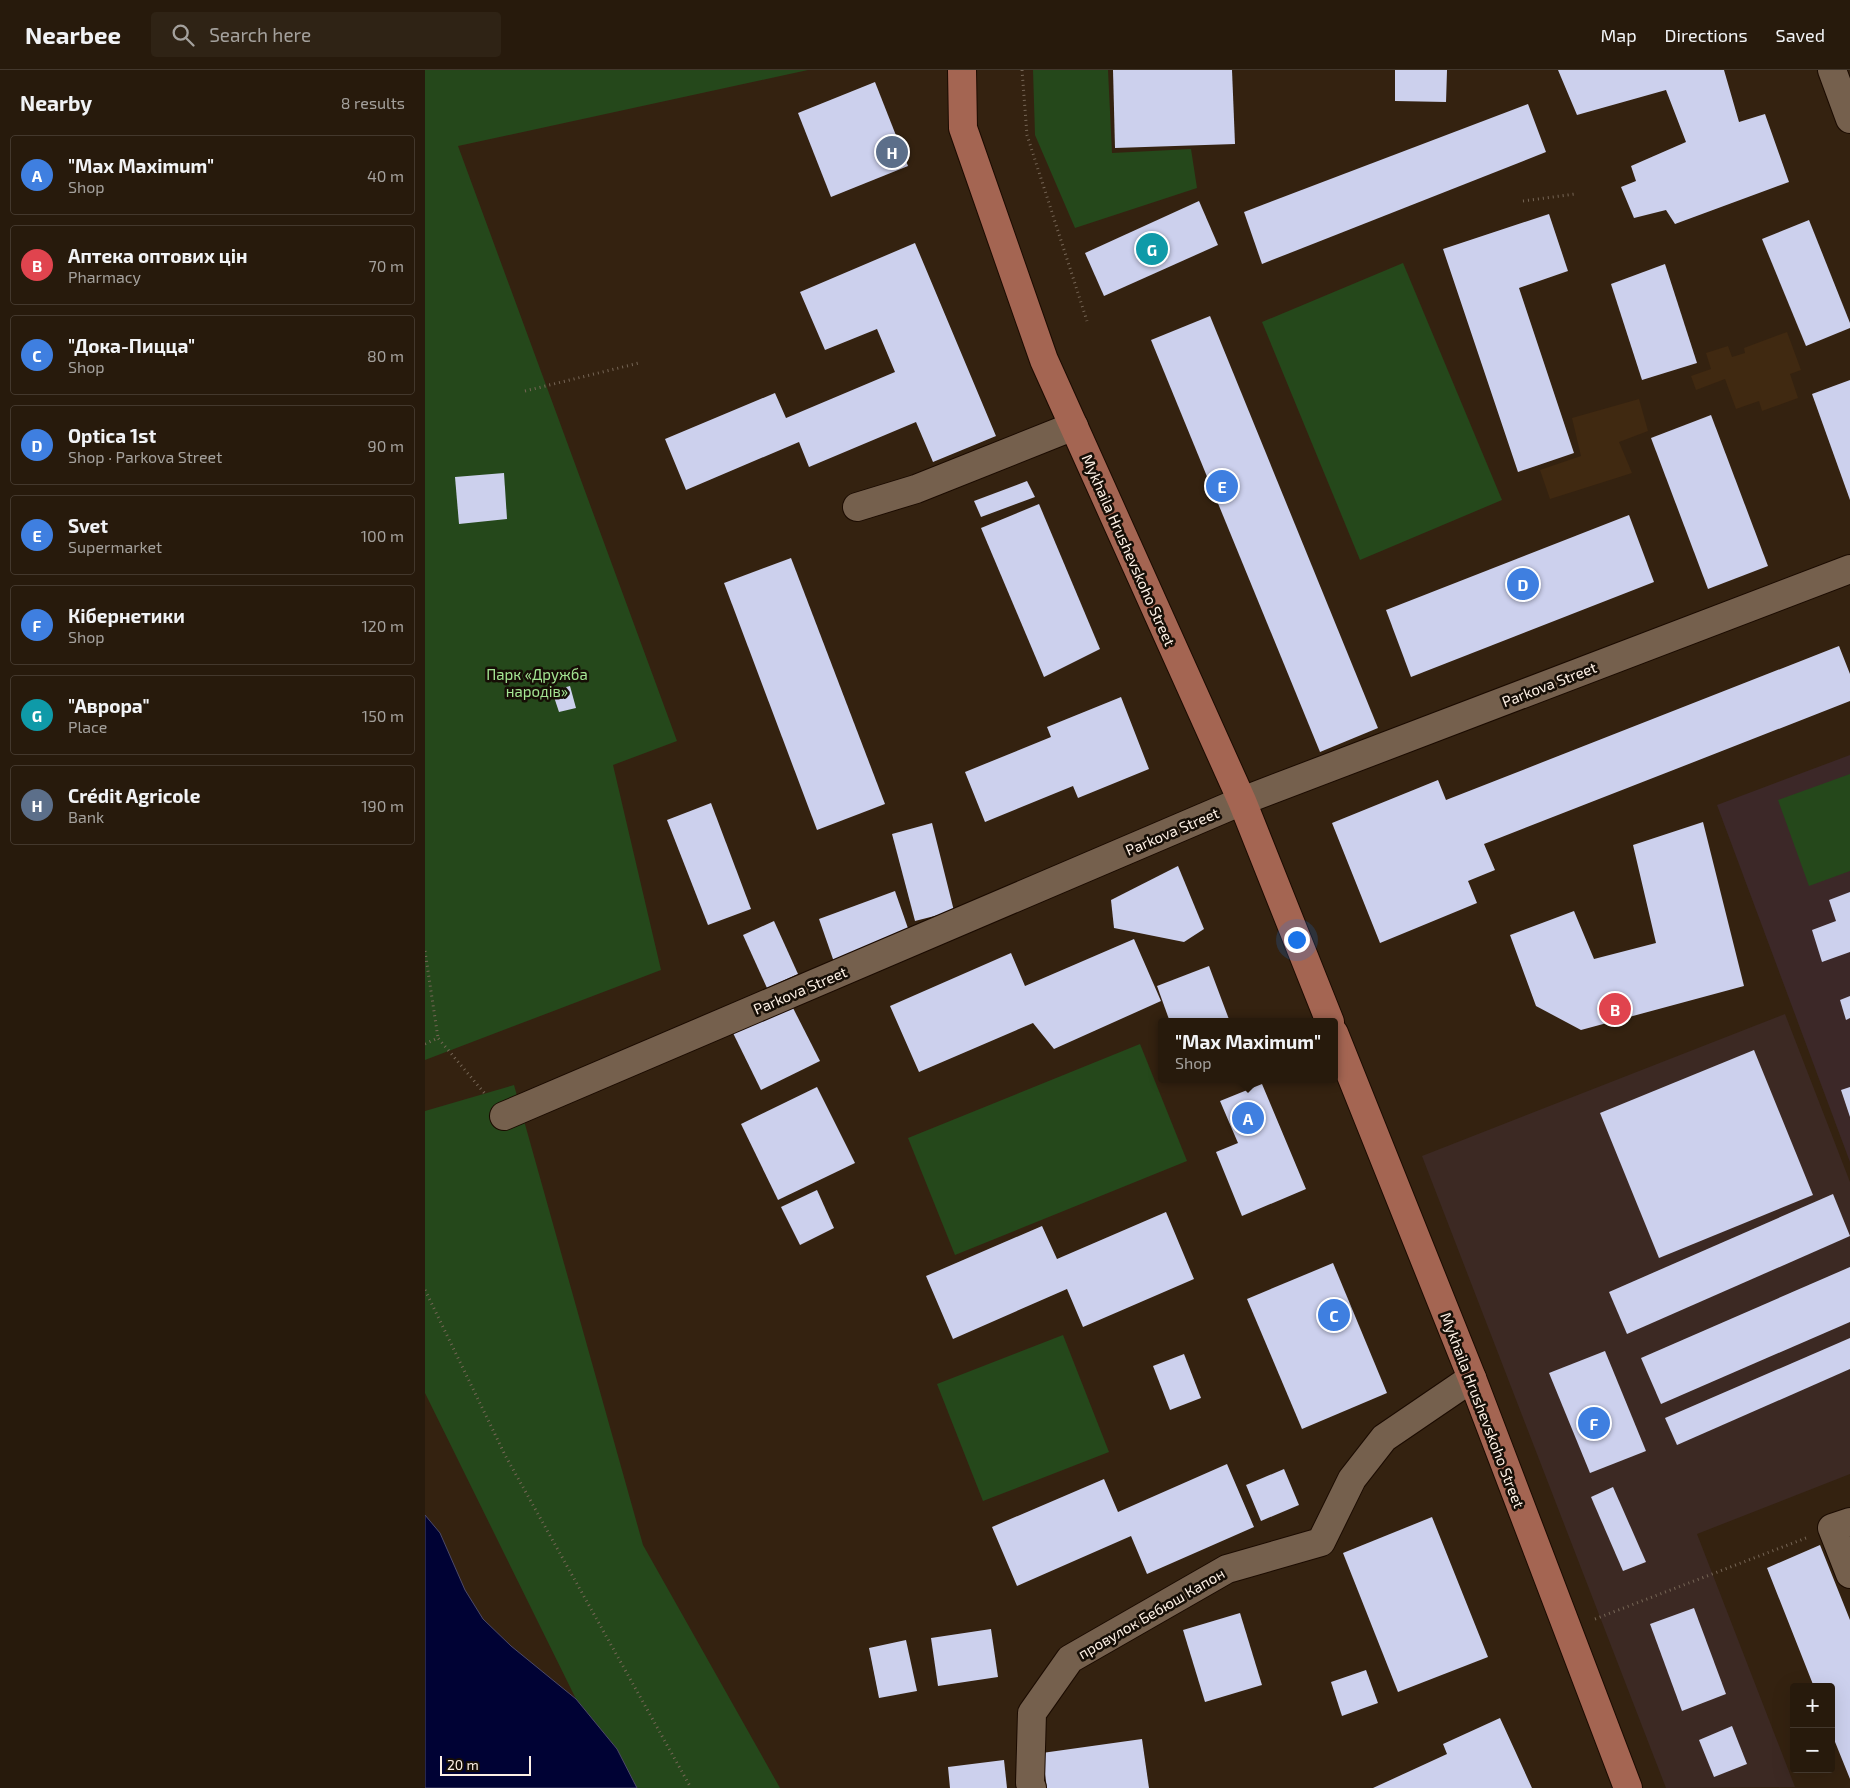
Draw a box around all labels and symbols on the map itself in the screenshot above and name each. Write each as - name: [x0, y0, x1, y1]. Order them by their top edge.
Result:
- pin: H: [876, 133, 908, 171]
- pin: G: [1136, 230, 1168, 268]
- street label: Mykhaila Hrushevskoho Street: [1078, 451, 1180, 649]
- pin: E: [1206, 467, 1238, 505]
- pin: D: [1507, 565, 1539, 603]
- street label: Parkova Street: [1499, 658, 1599, 710]
- park label: Парк «Дружба народів»: [486, 665, 588, 700]
- street label: Parkova Street: [1122, 803, 1222, 859]
- your location: [1284, 927, 1310, 953]
- street label: Parkova Street: [750, 962, 850, 1018]
- pin: B: [1599, 990, 1631, 1028]
- pin: A: [1232, 1099, 1264, 1137]
- pin: C: [1318, 1296, 1350, 1334]
- street label: Mykhaila Hrushevskoho Street: [1437, 1310, 1529, 1511]
- pin: F: [1578, 1404, 1610, 1442]
- street label: провулок Бебюш Капон: [1075, 1564, 1228, 1663]
- scale bar: [440, 1753, 531, 1776]

